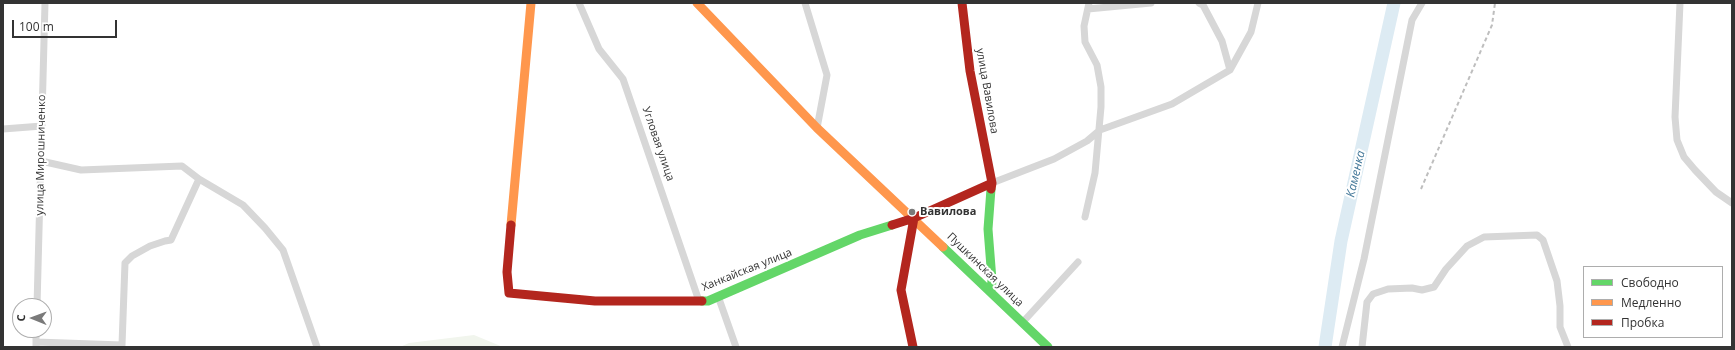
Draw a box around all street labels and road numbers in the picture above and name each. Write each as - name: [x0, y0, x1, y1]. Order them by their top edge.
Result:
- street label: улица Вавилова: [973, 47, 1001, 135]
- street label: улица Мирошниченко: [33, 95, 49, 215]
- street label: Угловая улица: [639, 105, 677, 183]
- street label: Пушкинская улица: [944, 230, 1026, 310]
- street label: Ханкайская улица: [700, 246, 794, 294]

